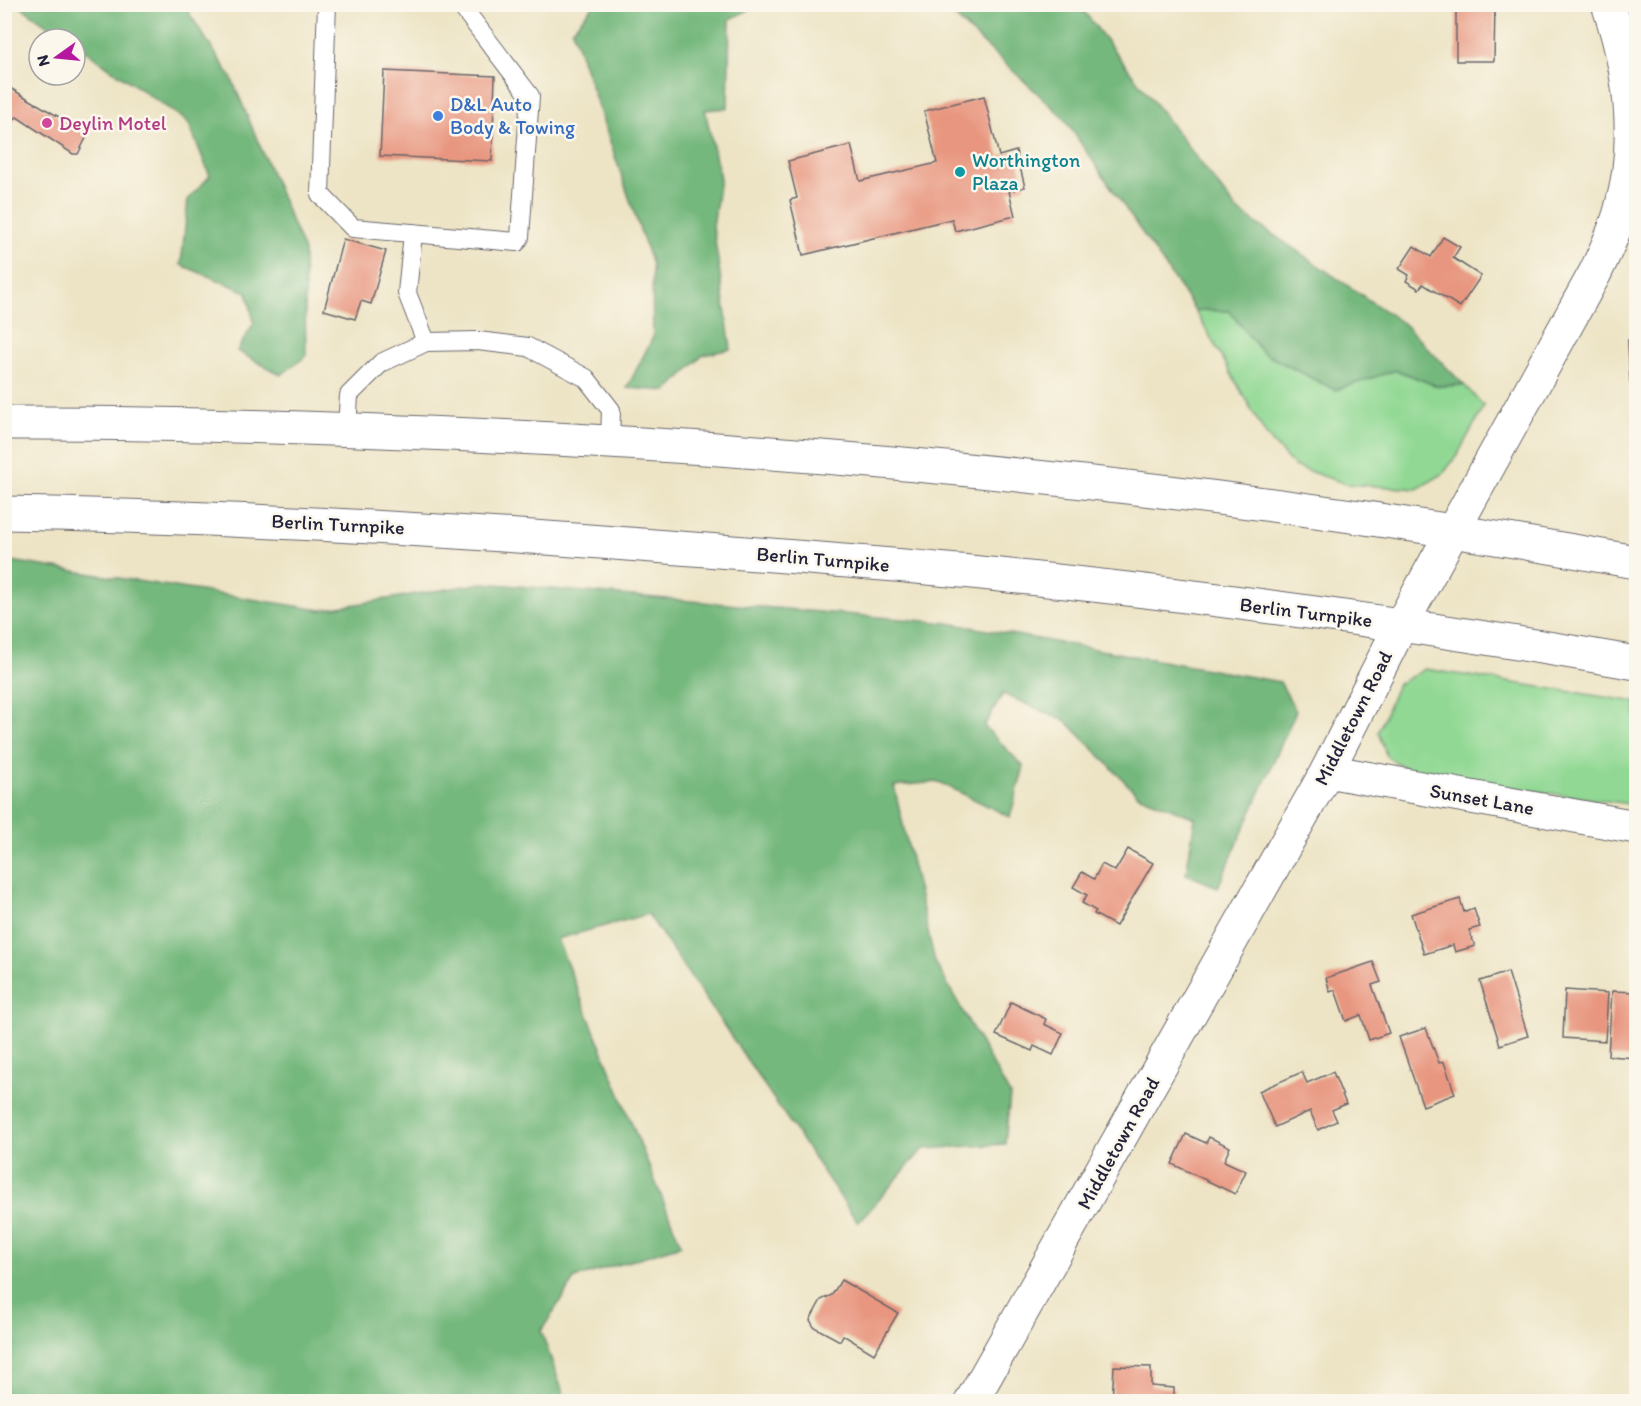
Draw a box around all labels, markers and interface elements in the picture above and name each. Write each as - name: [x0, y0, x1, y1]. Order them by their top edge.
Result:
- north arrow: [27, 27, 87, 87]
- text: N: [32, 53, 54, 68]
- place label: D&L Auto Body & Towing: [450, 92, 576, 139]
- marker: D&L Auto Body & Towing: [431, 109, 445, 123]
- place label: Deylin Motel: [59, 111, 167, 135]
- marker: Deylin Motel: [40, 116, 54, 130]
- place label: Worthington Plaza: [972, 148, 1080, 195]
- marker: Worthington Plaza: [953, 165, 967, 179]
- street label: Berlin Turnpike: [271, 509, 405, 539]
- street label: Berlin Turnpike: [755, 541, 891, 577]
- street label: Berlin Turnpike: [1238, 592, 1374, 632]
- street label: Middletown Road: [1309, 647, 1397, 789]
- street label: Sunset Lane: [1428, 778, 1536, 820]
- street label: Middletown Road: [1072, 1072, 1164, 1214]

